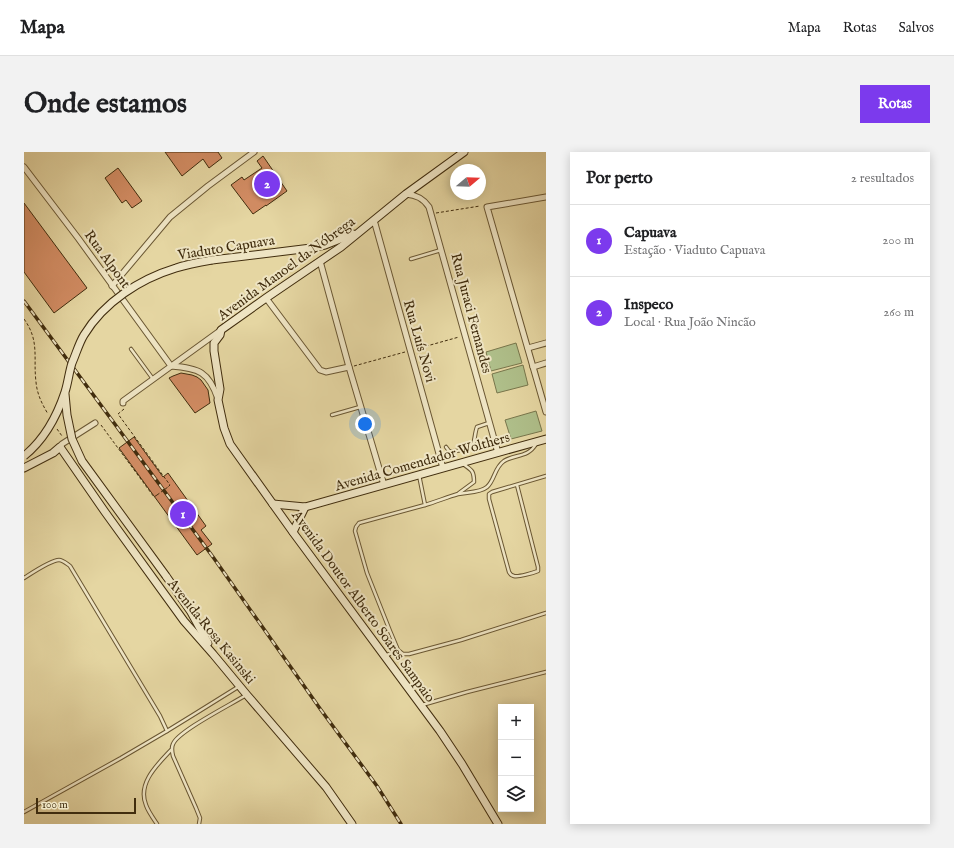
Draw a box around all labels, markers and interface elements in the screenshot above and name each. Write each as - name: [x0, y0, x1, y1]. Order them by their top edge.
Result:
- text: Mapa: [20, 16, 65, 40]
- text: Mapa: [788, 19, 821, 37]
- text: Rotas: [843, 19, 877, 37]
- text: Salvos: [899, 19, 934, 37]
- button: Rotas: [860, 85, 930, 123]
- text: Onde estamos: [24, 87, 187, 122]
- north arrow: [450, 164, 486, 200]
- text: Por perto: [586, 168, 653, 189]
- pin: 2: [254, 169, 280, 199]
- text: 2 resultados: [851, 170, 914, 187]
- street label: Avenida Manoel da Nóbrega: [214, 212, 360, 325]
- text: Capuava: [624, 223, 676, 242]
- street label: Rua Alpont: [80, 227, 134, 292]
- street label: Viaduto Capuava: [175, 231, 277, 265]
- text: 1: [597, 232, 601, 249]
- text: 200 m: [882, 232, 914, 249]
- text: Estação · Viaduto Capuava: [624, 242, 765, 259]
- street label: Rua Juraci Fernandes: [446, 251, 496, 375]
- text: Inspeco: [624, 295, 673, 314]
- street label: Rua Luís Novi: [399, 298, 439, 385]
- text: 2: [596, 304, 602, 321]
- text: 260 m: [883, 304, 914, 321]
- text: Local · Rua João Nincão: [624, 314, 756, 331]
- your location: [355, 414, 375, 434]
- street label: Avenida Comendador Wolthers: [332, 428, 512, 496]
- pin: 1: [170, 499, 196, 529]
- street label: Avenida Doutor Alberto Soares Sampaio: [287, 506, 439, 706]
- street label: Avenida Rosa Kasinski: [163, 575, 259, 688]
- map controls: [498, 704, 534, 812]
- button: +: [498, 704, 534, 740]
- button: −: [498, 740, 534, 776]
- button: layers: [498, 776, 534, 812]
- scale bar: [36, 796, 136, 815]
- text: 100 m: [42, 798, 68, 812]

